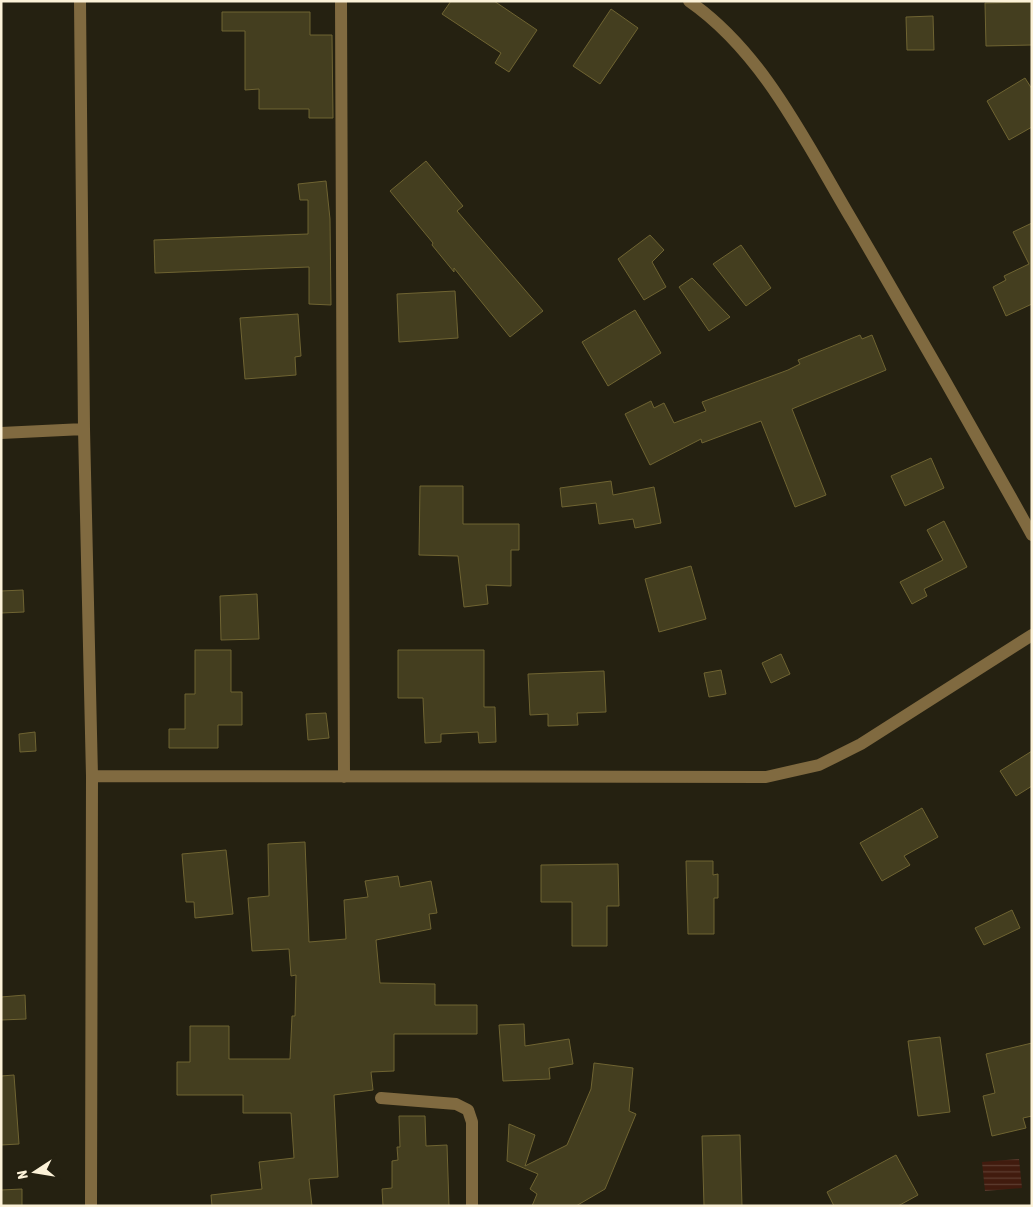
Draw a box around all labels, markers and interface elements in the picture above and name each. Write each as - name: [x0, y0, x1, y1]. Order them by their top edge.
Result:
- north arrow: [10, 1147, 60, 1197]
- text: N: [14, 1169, 31, 1180]

